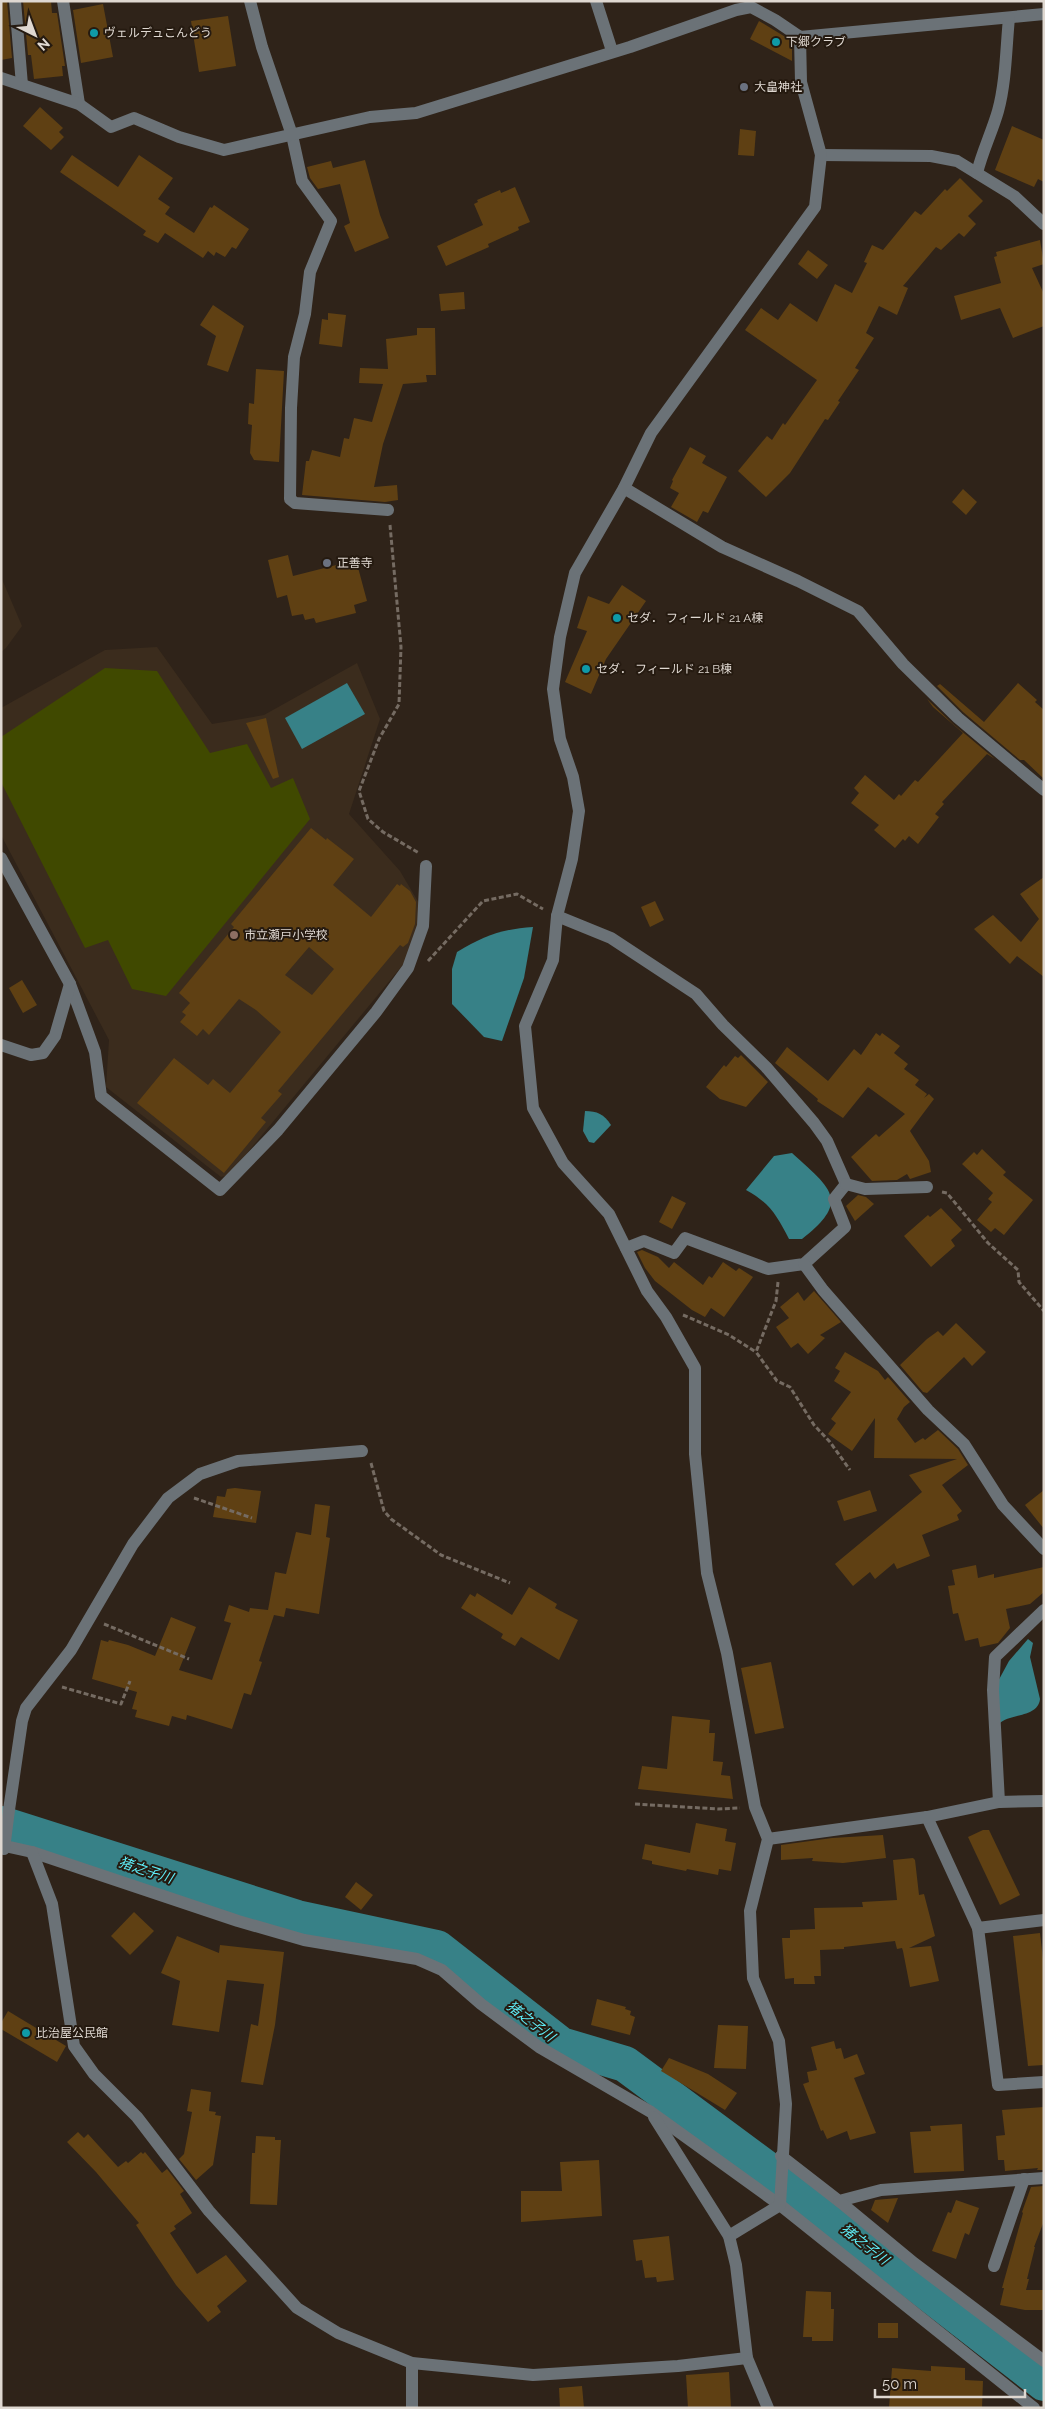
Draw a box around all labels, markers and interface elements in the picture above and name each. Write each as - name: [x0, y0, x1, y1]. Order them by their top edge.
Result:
- north arrow: [10, 10, 60, 60]
- place label: ヴェルデュこんどう: [104, 26, 212, 40]
- marker: ヴェルデュこんどう: [88, 27, 100, 39]
- text: N: [34, 35, 53, 54]
- place label: 下郷クラブ: [786, 35, 846, 49]
- marker: 下郷クラブ: [770, 36, 782, 48]
- place label: 大畠神社: [754, 80, 802, 94]
- marker: 大畠神社: [738, 81, 750, 93]
- place label: 正善寺: [337, 556, 373, 570]
- marker: 正善寺: [321, 557, 333, 569]
- place label: セダ． フィールド 21 A棟: [627, 611, 763, 625]
- marker: セダ． フィールド 21 A棟: [611, 612, 623, 624]
- place label: セダ． フィールド 21 B棟: [596, 662, 732, 676]
- marker: セダ． フィールド 21 B棟: [580, 663, 592, 675]
- place label: 市立瀬戸小学校: [244, 928, 328, 942]
- marker: 市立瀬戸小学校: [228, 929, 240, 941]
- water label: 猪之子川: [117, 1854, 177, 1887]
- water label: 猪之子川: [504, 1997, 560, 2046]
- place label: 比治屋公民館: [36, 2026, 108, 2040]
- marker: 比治屋公民館: [20, 2027, 32, 2039]
- water label: 猪之子川: [838, 2220, 894, 2269]
- scale bar: [875, 2366, 1025, 2398]
- text: 50 m: [882, 2375, 917, 2393]

